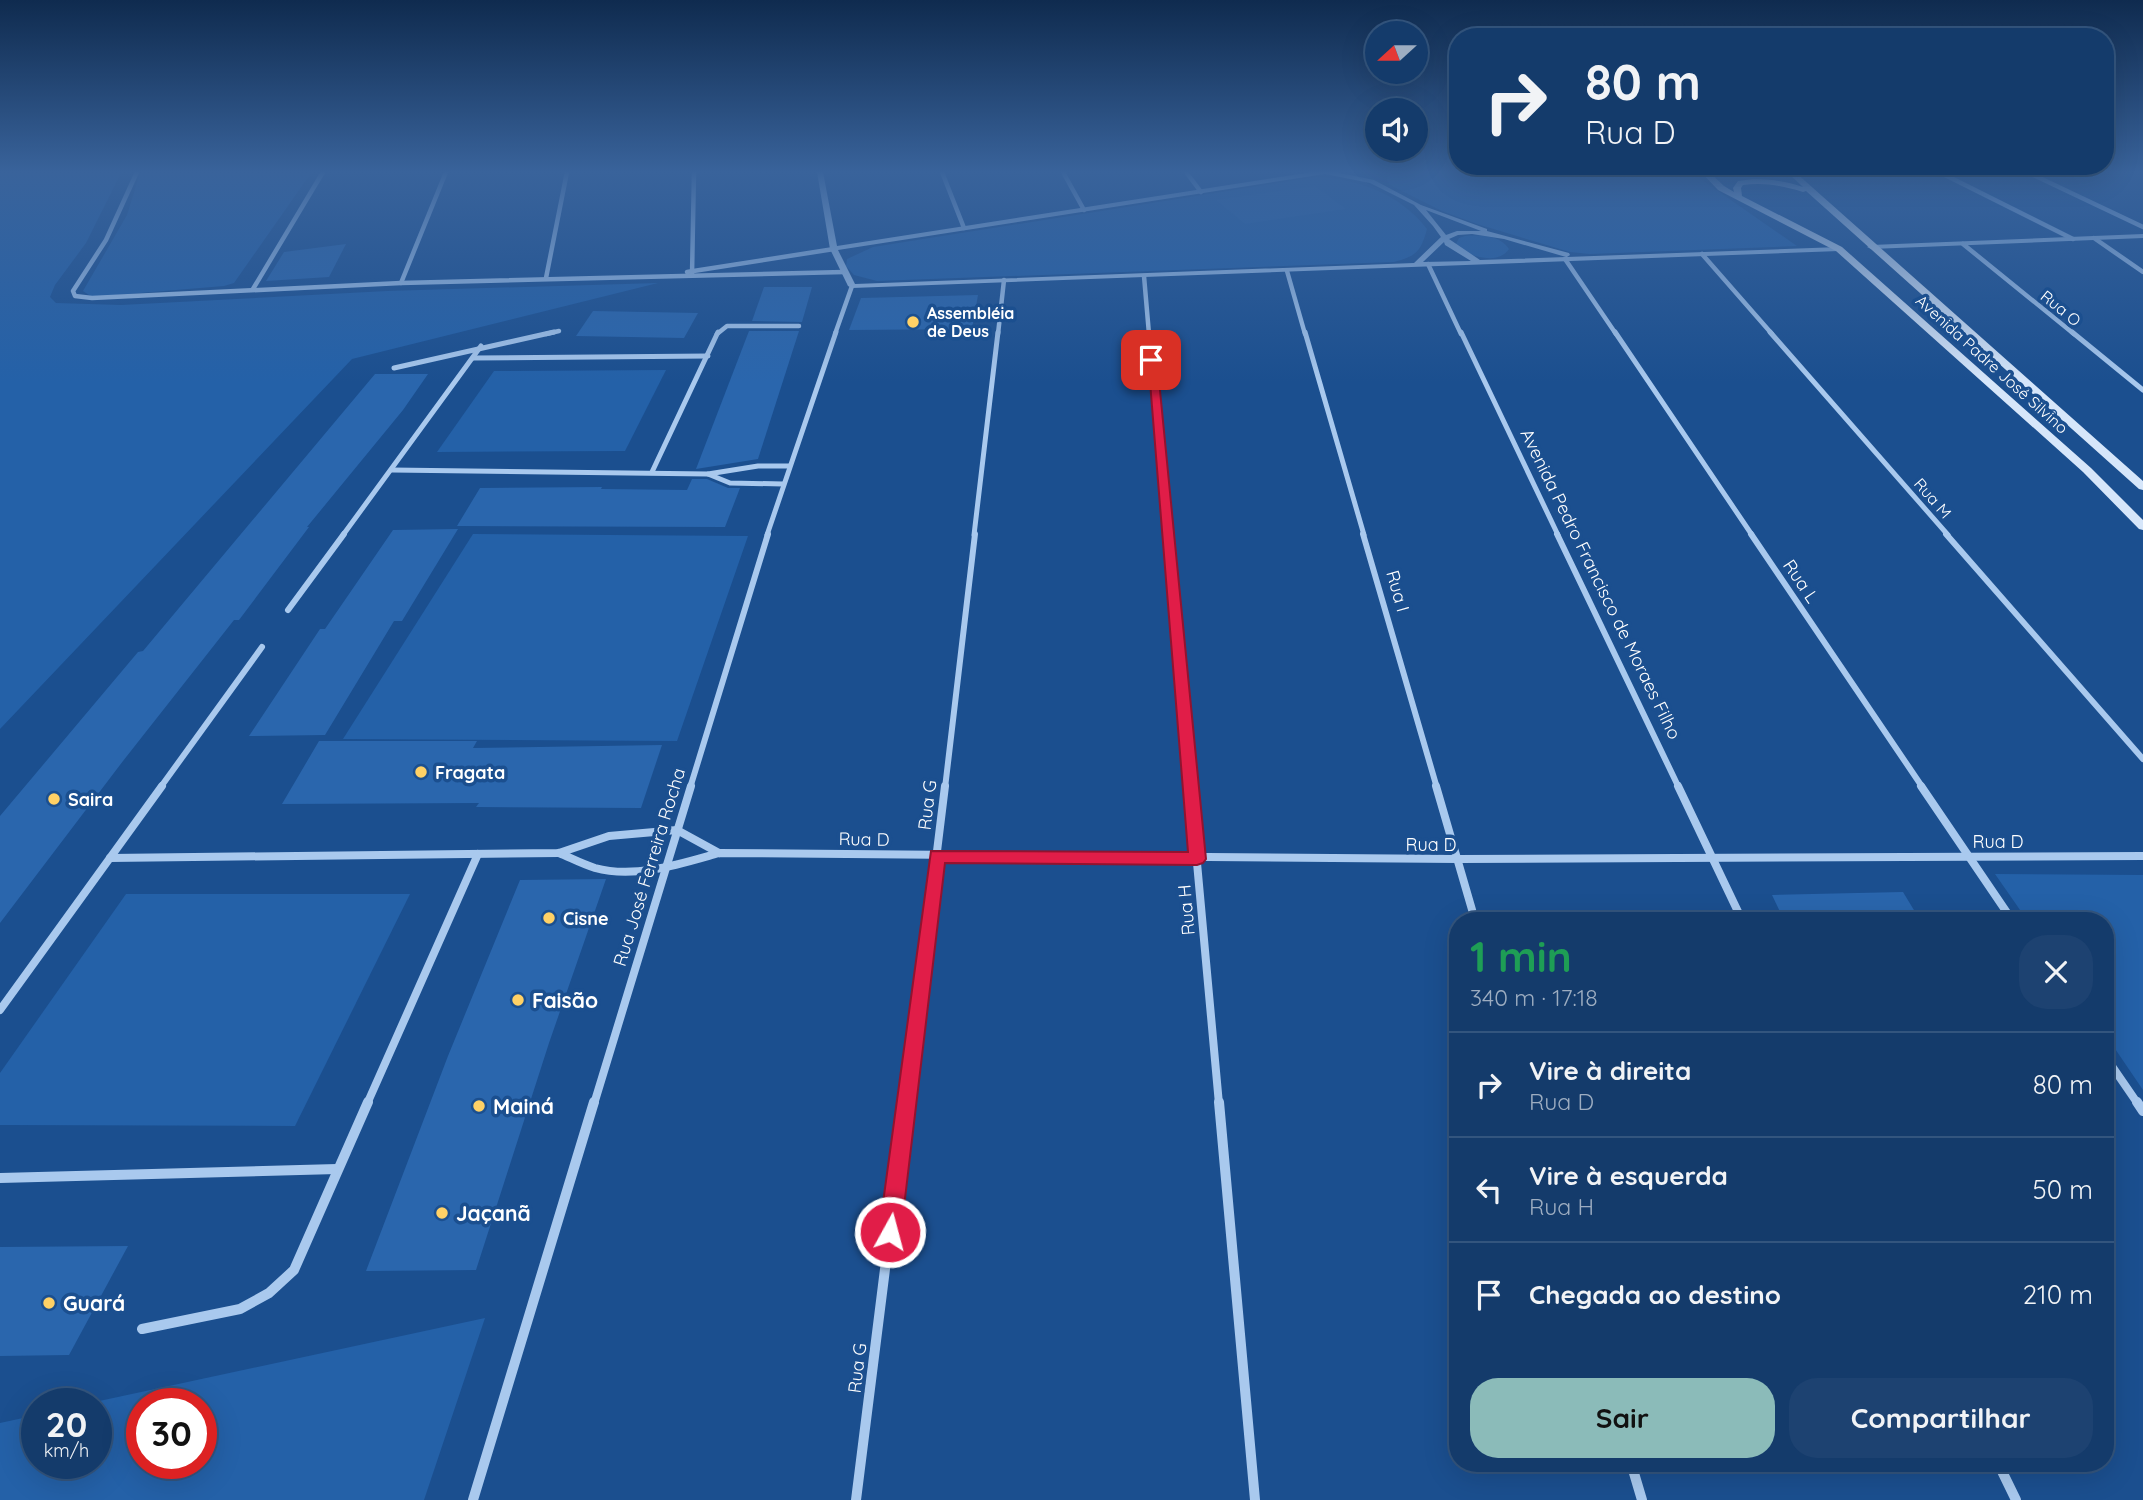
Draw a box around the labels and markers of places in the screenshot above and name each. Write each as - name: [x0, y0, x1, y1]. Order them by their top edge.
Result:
- place label: Assembléia de Deus: [927, 303, 1014, 341]
- marker: Assembléia de Deus: [905, 314, 921, 330]
- pin: [1121, 330, 1181, 390]
- place label: Fragata: [435, 761, 505, 784]
- marker: Fragata: [413, 764, 429, 780]
- place label: Saira: [68, 788, 113, 811]
- marker: Saira: [46, 791, 62, 807]
- place label: Cisne: [563, 907, 609, 930]
- marker: Cisne: [541, 910, 557, 926]
- place label: Faisão: [532, 987, 598, 1013]
- marker: Faisão: [510, 992, 526, 1008]
- place label: Mainá: [493, 1093, 554, 1119]
- marker: Mainá: [471, 1098, 487, 1114]
- place label: Jaçanã: [456, 1200, 531, 1226]
- marker: Jaçanã: [434, 1205, 450, 1221]
- place label: Guará: [63, 1290, 125, 1316]
- marker: Guará: [41, 1295, 57, 1311]

